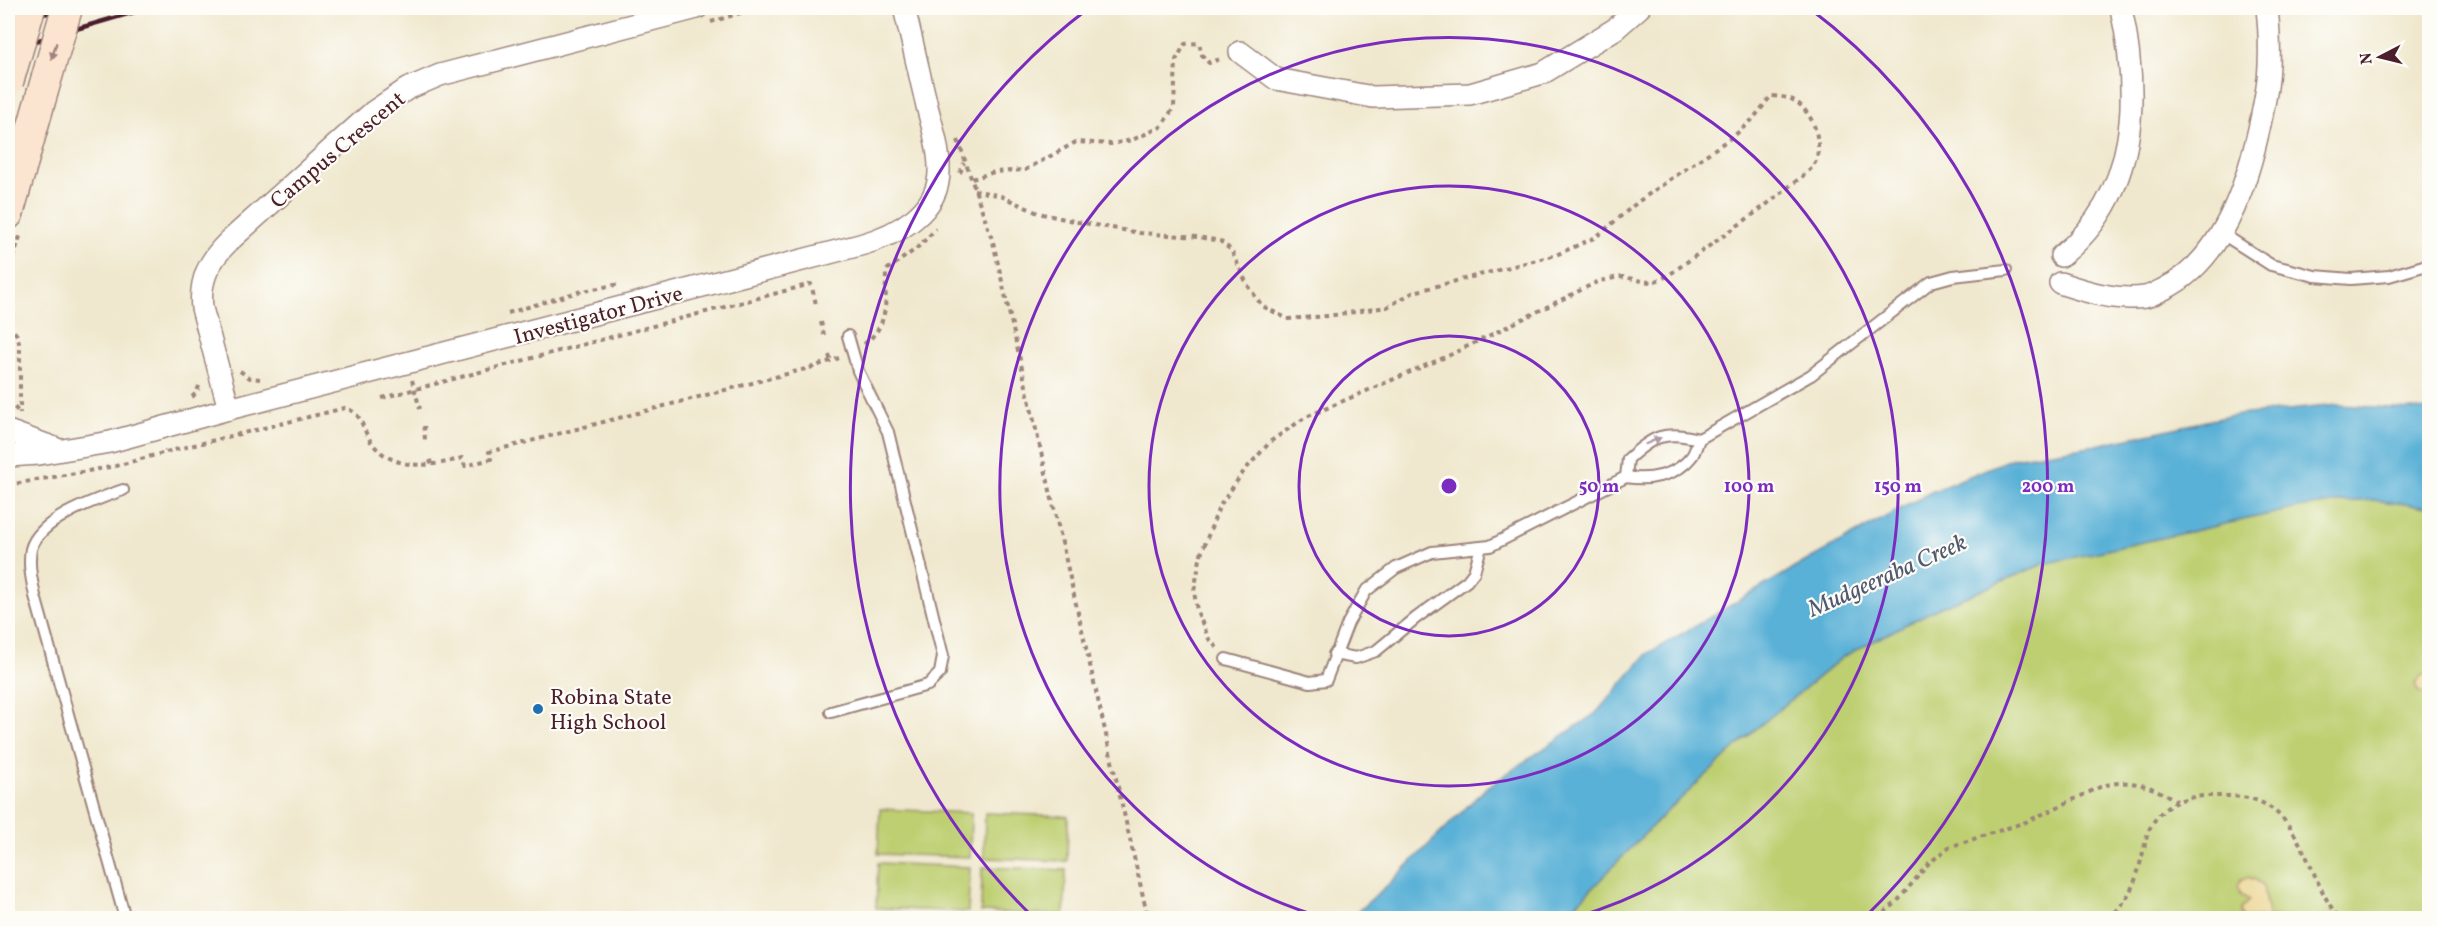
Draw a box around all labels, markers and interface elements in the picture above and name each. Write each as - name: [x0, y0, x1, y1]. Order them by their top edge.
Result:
- north arrow: [2350, 27, 2410, 87]
- one-way arrow: [49, 42, 58, 60]
- text: N: [2355, 51, 2379, 66]
- street label: Campus Crescent: [264, 85, 413, 217]
- street label: Investigator Drive: [511, 279, 687, 354]
- one-way arrow: [1644, 436, 1662, 446]
- text: 50 m: [1579, 475, 1619, 500]
- text: 100 m: [1724, 475, 1774, 500]
- text: 150 m: [1874, 475, 1922, 500]
- text: 200 m: [2022, 475, 2074, 500]
- centre of rings: [1439, 476, 1459, 496]
- water label: Mudgeeraba Creek: [1802, 527, 1973, 627]
- place label: Robina State High School: [550, 683, 672, 739]
- marker: Robina State High School: [531, 702, 545, 716]

